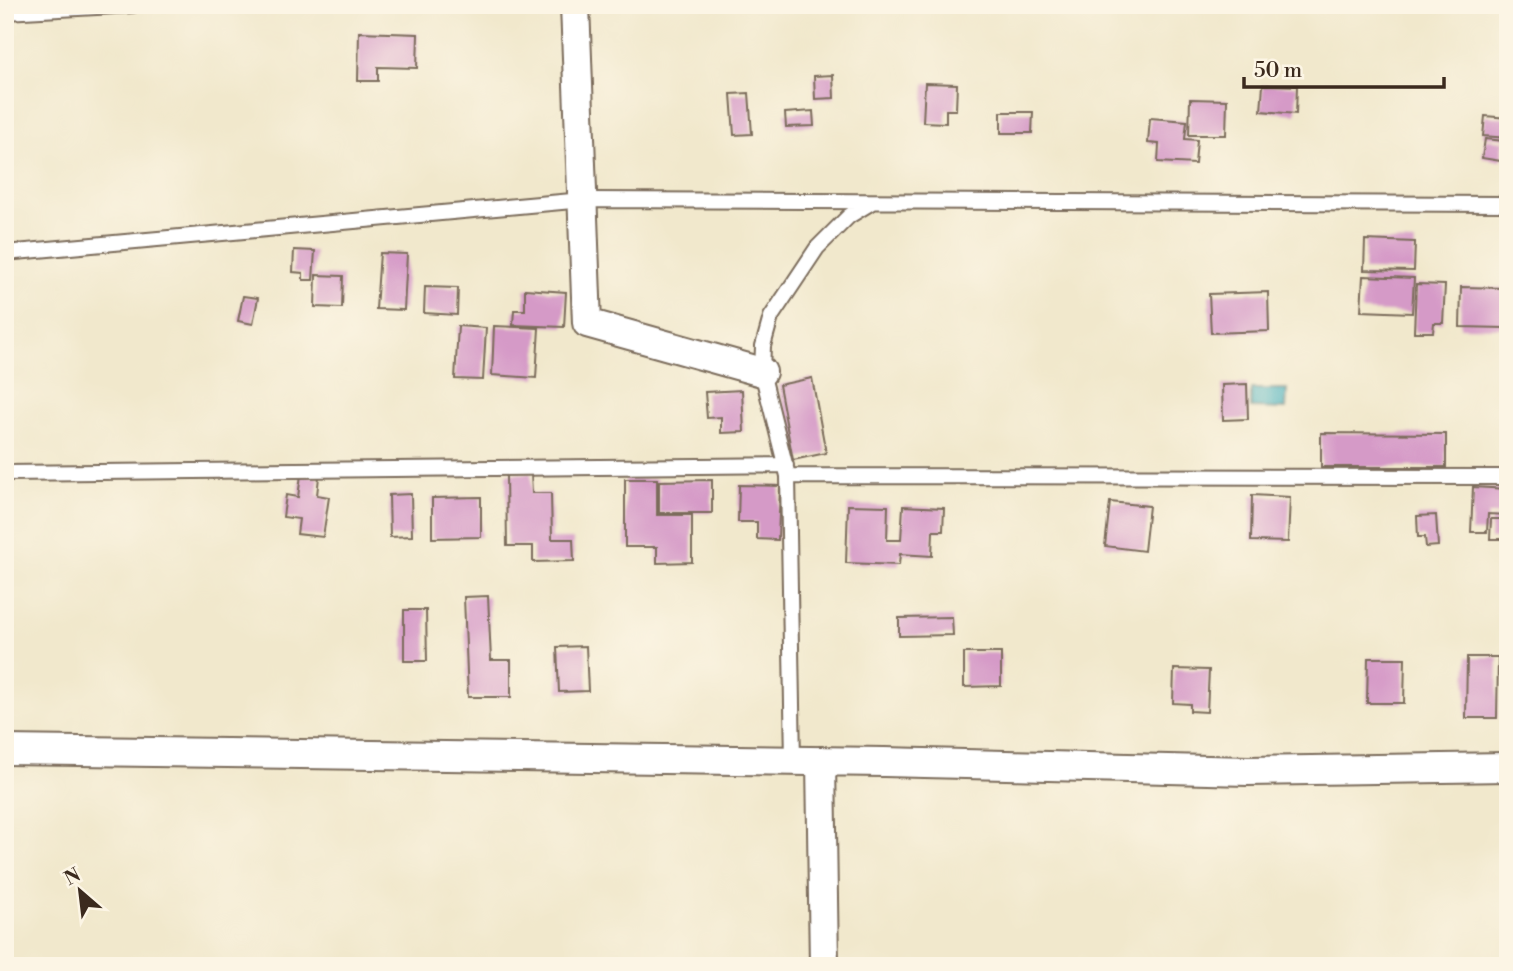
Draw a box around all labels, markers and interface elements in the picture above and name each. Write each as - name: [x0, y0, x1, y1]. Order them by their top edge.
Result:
- scale bar: [1244, 46, 1443, 90]
- text: 50 m: [1254, 58, 1302, 84]
- north arrow: [46, 856, 116, 926]
- text: N: [60, 863, 85, 891]

